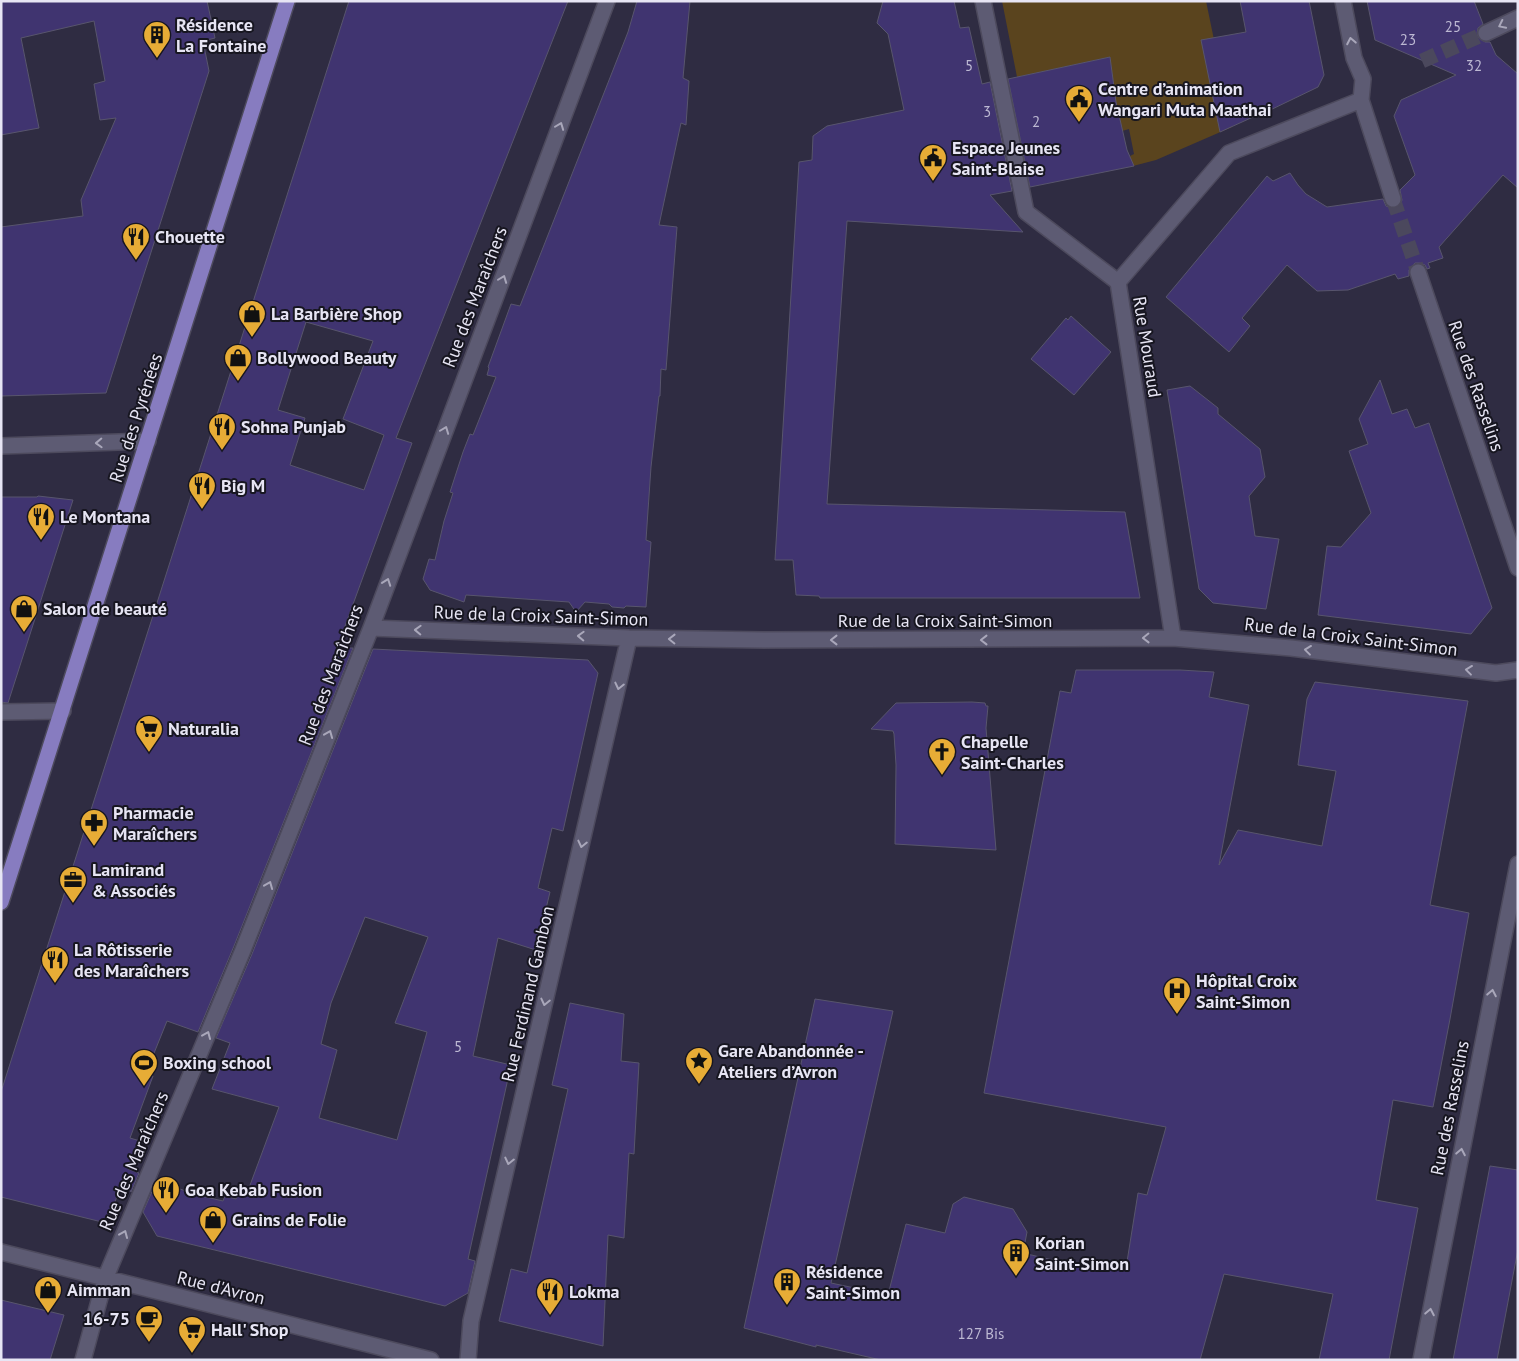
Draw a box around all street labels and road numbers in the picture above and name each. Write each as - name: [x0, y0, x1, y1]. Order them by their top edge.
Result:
- street label: Rue des Maraîchers: [437, 223, 512, 371]
- street label: Rue Mouraud: [1128, 295, 1167, 399]
- street label: Rue des Rasselins: [1443, 317, 1510, 454]
- street label: Rue des Pyrénées: [104, 350, 167, 485]
- street label: Rue de la Croix Saint-Simon: [433, 600, 649, 631]
- street label: Rue des Maraîchers: [293, 601, 368, 749]
- street label: Rue de la Croix Saint-Simon: [838, 609, 1052, 632]
- street label: Rue de la Croix Saint-Simon: [1243, 612, 1459, 661]
- street label: Rue Ferdinand Gambon: [496, 904, 559, 1084]
- street label: Rue des Rasselins: [1425, 1039, 1474, 1177]
- street label: Rue des Maraîchers: [94, 1088, 173, 1234]
- street label: Rue d'Avron: [175, 1265, 267, 1310]

